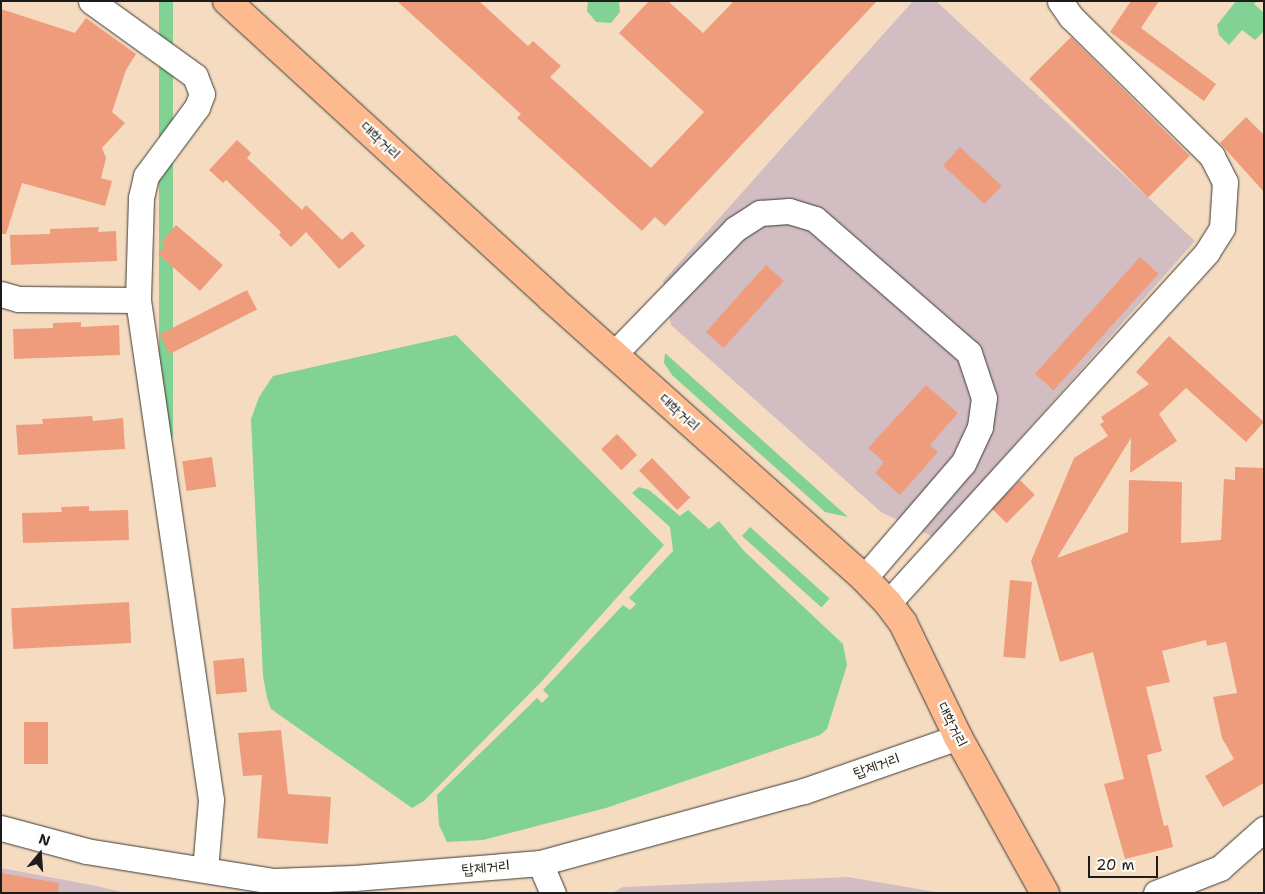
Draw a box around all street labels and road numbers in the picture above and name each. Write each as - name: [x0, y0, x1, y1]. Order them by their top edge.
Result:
- street label: 대학거리: [356, 118, 404, 164]
- street label: 대학거리: [655, 390, 703, 436]
- street label: 대학거리: [933, 699, 971, 751]
- street label: 탑제거리: [851, 750, 903, 782]
- street label: 탑제거리: [461, 857, 511, 879]

